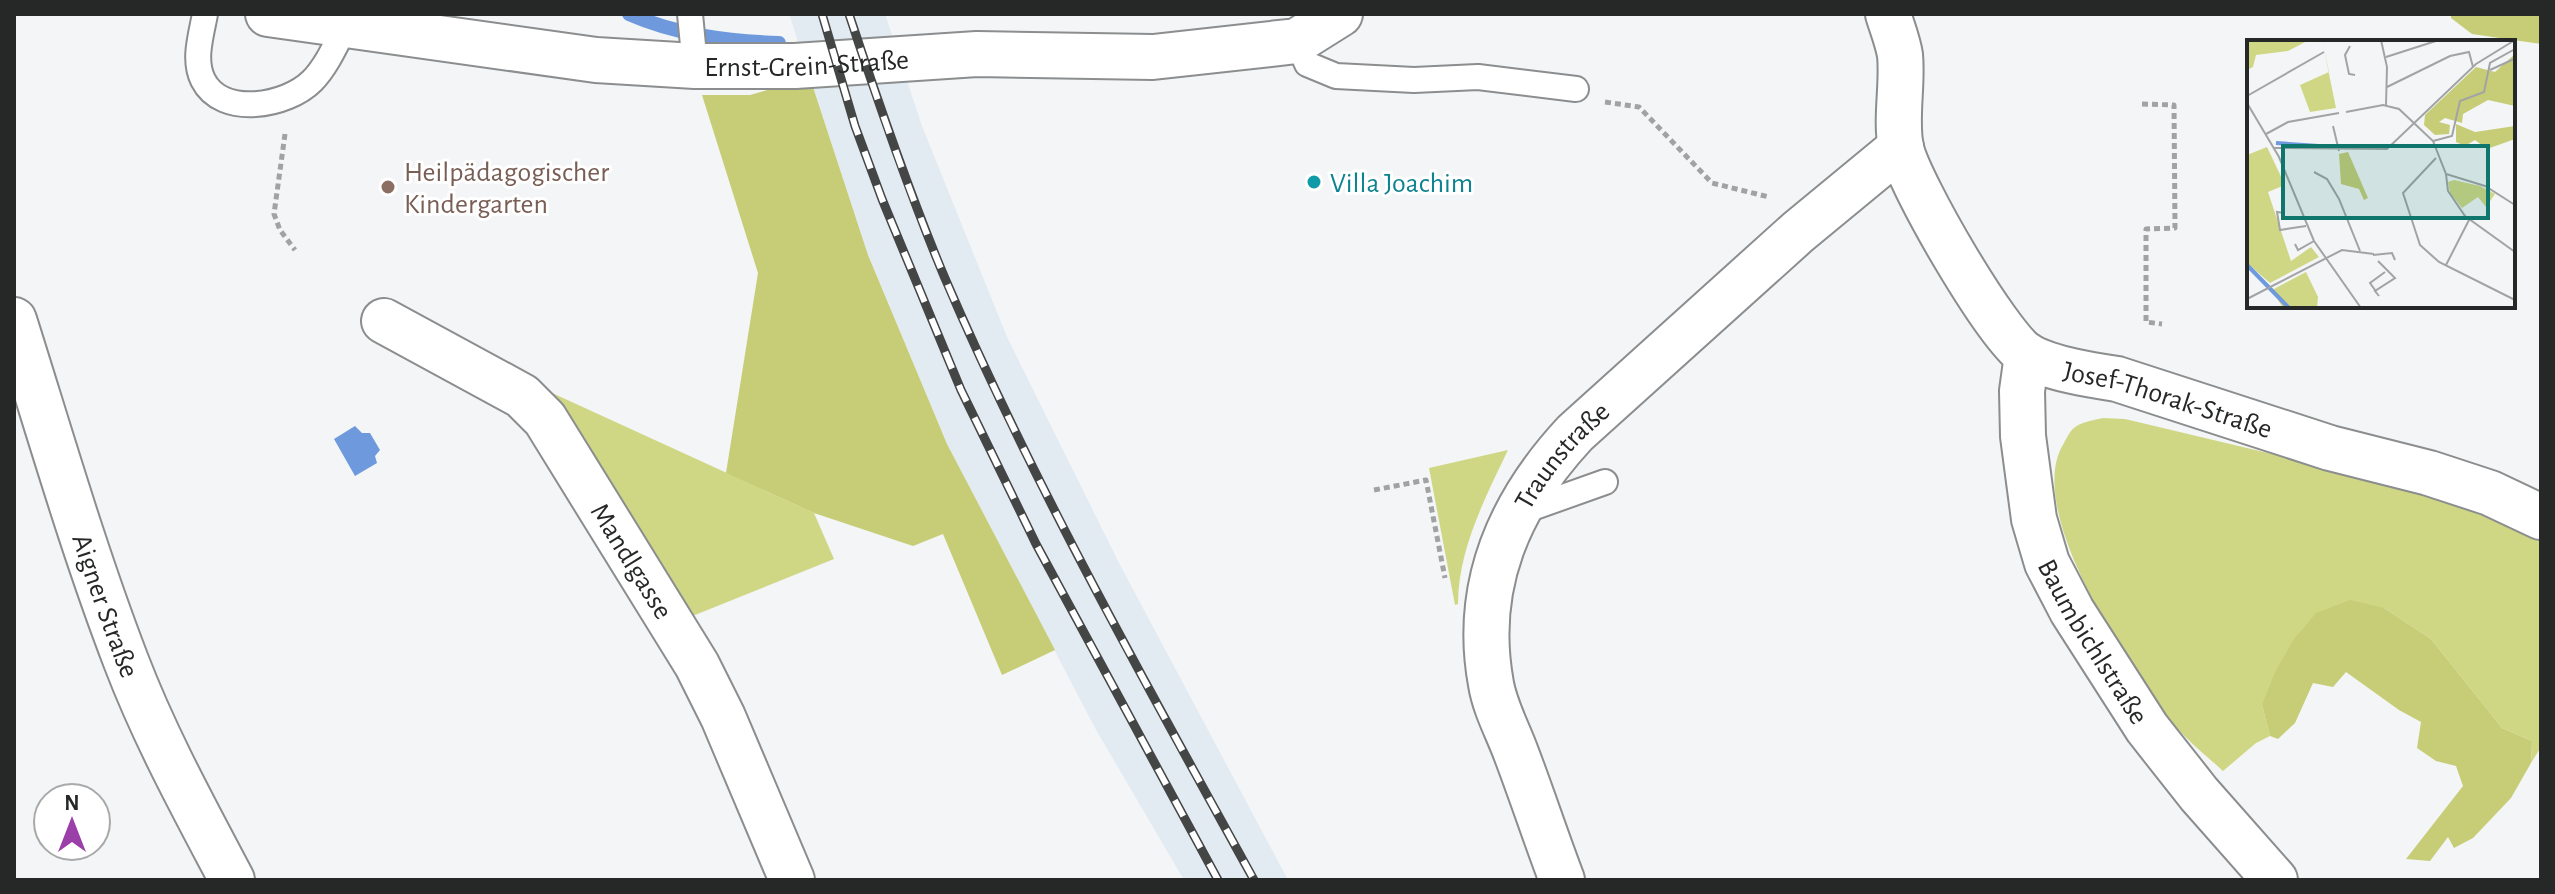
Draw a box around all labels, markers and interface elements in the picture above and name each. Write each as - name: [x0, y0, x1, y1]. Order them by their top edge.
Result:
- inset map: [2247, 40, 2515, 308]
- street label: Ernst-Grein-Straße: [704, 47, 910, 82]
- place label: Heilpädagogischer Kindergarten: [404, 159, 609, 219]
- place label: Villa Joachim: [1330, 170, 1473, 198]
- marker: Villa Joachim: [1305, 173, 1323, 191]
- marker: Heilpädagogischer Kindergarten: [379, 178, 397, 196]
- street label: Josef-Thorak-Straße: [2060, 357, 2275, 444]
- street label: Traunstraße: [1510, 397, 1615, 515]
- street label: Mandlgasse: [585, 499, 677, 624]
- street label: Aigner Straße: [66, 531, 143, 682]
- street label: Baumbichlstraße: [2032, 555, 2153, 730]
- north arrow: [32, 782, 112, 862]
- text: N: [64, 792, 80, 814]

